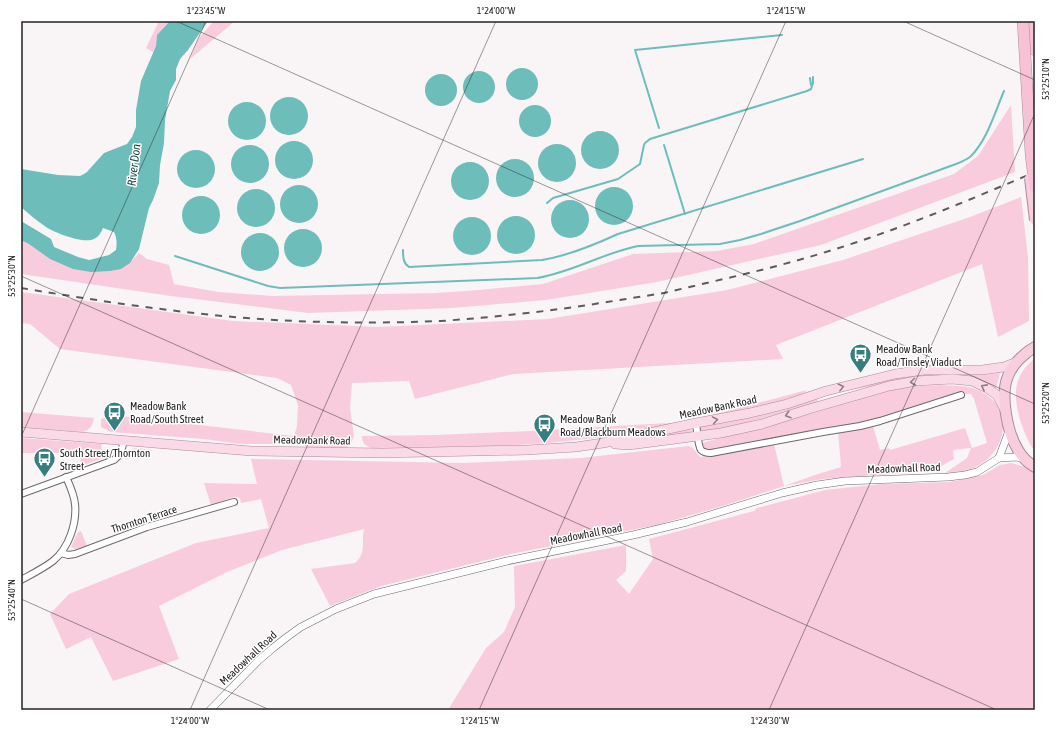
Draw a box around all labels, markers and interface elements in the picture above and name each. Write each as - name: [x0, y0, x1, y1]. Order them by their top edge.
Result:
- text: 1°23'45"W: [187, 5, 226, 16]
- text: 1°24'00"W: [477, 5, 516, 16]
- text: 1°24'15"W: [767, 5, 806, 16]
- text: 53°25'10"N: [1040, 58, 1051, 100]
- water label: River Don: [124, 143, 144, 187]
- text: 53°25'30"N: [6, 255, 17, 297]
- bus stop icon: Meadow Bank Road/Tinsley Viaduct: [848, 342, 874, 375]
- place label: Meadow Bank Road/Tinsley Viaduct: [876, 343, 962, 368]
- one-way arrow: [910, 377, 917, 386]
- text: 53°25'20"N: [1040, 382, 1051, 424]
- one-way arrow: [837, 383, 844, 392]
- one-way arrow: [981, 384, 988, 392]
- street label: Meadow Bank Road: [678, 393, 758, 421]
- bus stop icon: Meadow Bank Road/South Street: [102, 399, 128, 432]
- place label: Meadow Bank Road/South Street: [130, 400, 204, 425]
- one-way arrow: [785, 411, 792, 419]
- bus stop icon: Meadow Bank Road/Blackburn Meadows: [531, 412, 557, 445]
- place label: Meadow Bank Road/Blackburn Meadows: [560, 413, 666, 438]
- one-way arrow: [712, 416, 718, 425]
- street label: Meadowbank Road: [273, 433, 351, 447]
- bus stop icon: South Street/Thornton Street: [31, 446, 57, 479]
- place label: South Street/Thornton Street: [60, 447, 150, 472]
- street label: Meadowhall Road: [867, 461, 941, 475]
- street label: Thornton Terrace: [110, 503, 178, 535]
- street label: Meadowhall Road: [549, 521, 623, 547]
- text: 53°25'40"N: [6, 579, 17, 621]
- street label: Meadowhall Road: [217, 629, 279, 687]
- text: 1°24'00"W: [171, 715, 210, 726]
- text: 1°24'15"W: [461, 715, 500, 726]
- text: 1°24'30"W: [751, 715, 790, 726]

